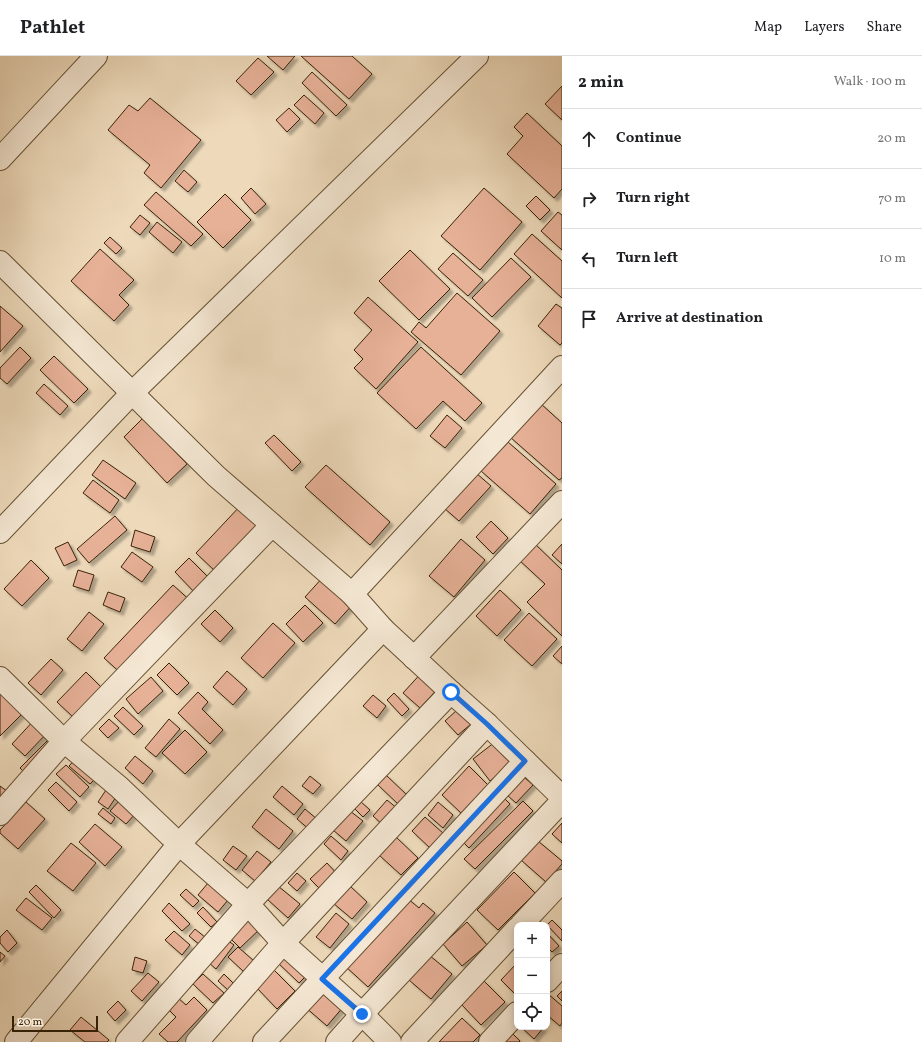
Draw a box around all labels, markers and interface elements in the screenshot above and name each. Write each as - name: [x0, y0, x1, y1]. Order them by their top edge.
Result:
- text: Pathlet: [20, 15, 85, 41]
- text: Map: [754, 18, 782, 37]
- text: Layers: [804, 18, 844, 37]
- text: Share: [866, 18, 902, 37]
- text: 2 min: [578, 71, 624, 94]
- text: Walk · 100 m: [834, 73, 906, 91]
- icon: ahead: [578, 128, 600, 150]
- text: Continue: [616, 128, 681, 149]
- text: 20 m: [877, 130, 906, 148]
- icon: right: [578, 188, 600, 210]
- text: Turn right: [616, 188, 690, 209]
- text: 70 m: [878, 190, 906, 208]
- icon: left: [578, 248, 600, 270]
- text: Turn left: [616, 248, 678, 269]
- text: 10 m: [879, 250, 906, 268]
- icon: arrive: [578, 308, 600, 330]
- text: Arrive at destination: [616, 308, 763, 329]
- route start: [442, 683, 460, 701]
- map controls: [514, 922, 550, 1030]
- button: +: [514, 922, 550, 958]
- button: −: [514, 958, 550, 994]
- button: locate: [514, 994, 550, 1030]
- route end: [353, 1005, 371, 1023]
- scale bar: [12, 1014, 98, 1033]
- text: 20 m: [18, 1015, 42, 1030]

